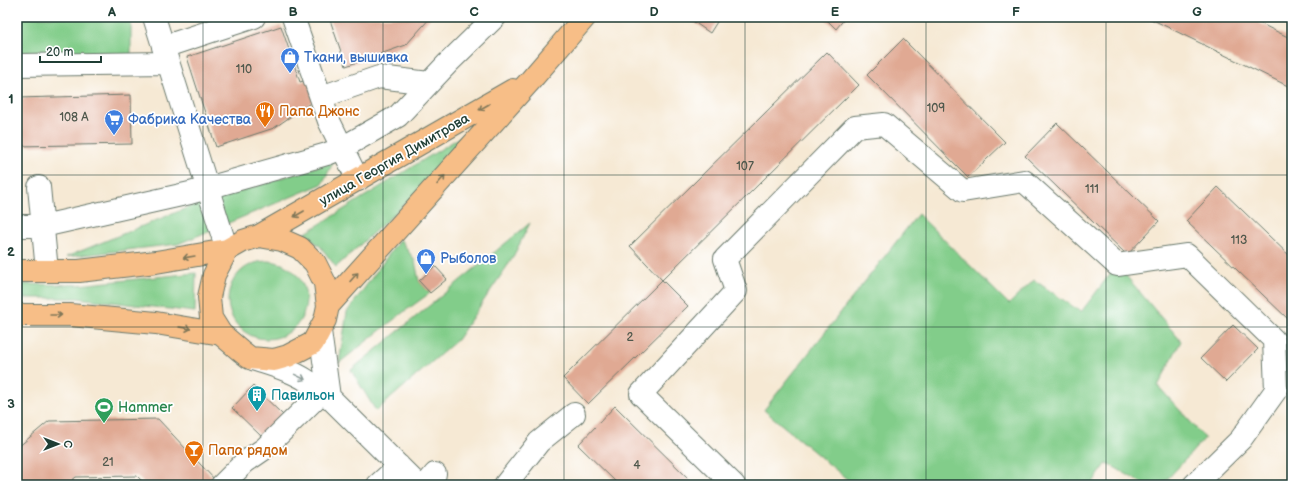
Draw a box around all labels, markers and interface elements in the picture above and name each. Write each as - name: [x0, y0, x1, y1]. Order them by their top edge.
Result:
- text: A: [107, 4, 116, 20]
- text: B: [288, 4, 298, 20]
- text: C: [469, 4, 479, 20]
- text: D: [649, 4, 659, 20]
- text: E: [831, 4, 840, 20]
- text: F: [1012, 4, 1020, 20]
- text: G: [1192, 4, 1202, 20]
- scale bar: [40, 38, 101, 64]
- text: 20 m: [46, 45, 73, 60]
- shop icon: Ткани, вышивка: [279, 46, 301, 74]
- place label: Ткани, вышивка: [304, 49, 409, 66]
- house number: 110: [236, 62, 252, 77]
- text: 1: [8, 91, 14, 107]
- restaurant icon: Папа Джонс: [254, 100, 276, 128]
- house number: 109: [927, 101, 945, 116]
- place label: Папа Джонс: [279, 103, 360, 120]
- one-way arrow: [478, 104, 490, 112]
- supermarket icon: Фабрика Качества: [103, 108, 125, 136]
- street label: улица Георгия Димитрова: [316, 109, 473, 209]
- house number: 108 А: [59, 110, 89, 125]
- place label: Фабрика Качества: [128, 111, 252, 128]
- house number: 107: [736, 159, 754, 174]
- one-way arrow: [436, 175, 445, 185]
- house number: 111: [1085, 182, 1099, 197]
- one-way arrow: [293, 210, 305, 218]
- house number: 113: [1231, 233, 1247, 248]
- text: 2: [7, 244, 15, 260]
- shop icon: Рыболов: [415, 247, 437, 275]
- place label: Рыболов: [440, 250, 497, 267]
- one-way arrow: [183, 253, 196, 261]
- one-way arrow: [349, 271, 358, 282]
- one-way arrow: [49, 311, 62, 319]
- one-way arrow: [178, 325, 191, 333]
- house number: 2: [626, 330, 634, 345]
- one-way arrow: [293, 374, 305, 381]
- building icon: Павильон: [246, 384, 268, 412]
- place label: Павильон: [271, 387, 335, 404]
- text: 3: [7, 396, 15, 412]
- sports icon: Hammer: [93, 396, 115, 424]
- place label: Hammer: [118, 399, 174, 416]
- north arrow: [38, 424, 78, 464]
- bar icon: Папа рядом: [183, 439, 205, 467]
- text: С: [61, 440, 74, 448]
- place label: Папа рядом: [208, 442, 288, 459]
- house number: 21: [102, 455, 114, 470]
- house number: 4: [633, 458, 641, 473]

